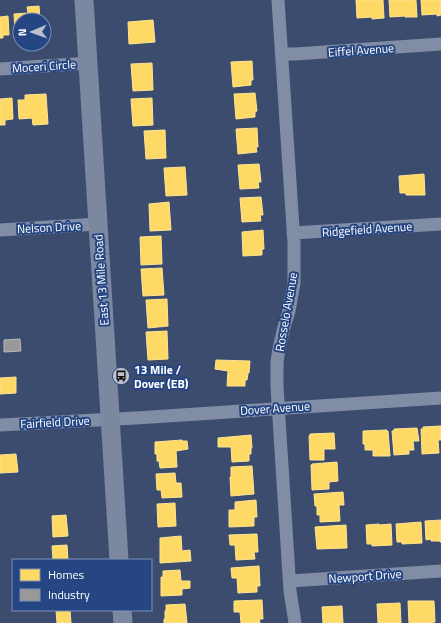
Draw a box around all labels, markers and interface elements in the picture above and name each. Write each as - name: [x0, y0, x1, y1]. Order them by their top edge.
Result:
- north arrow: [12, 12, 52, 52]
- text: N: [14, 28, 30, 36]
- street label: Eiffel Avenue: [327, 38, 395, 62]
- street label: Moceri Circle: [11, 54, 77, 78]
- street label: Nelson Drive: [16, 216, 82, 238]
- street label: Ridgefield Avenue: [321, 216, 413, 242]
- street label: East 13 Mile Road: [88, 234, 114, 326]
- street label: Rosselo Avenue: [270, 271, 302, 353]
- place label: 13 Mile / Dover (EB): [134, 360, 189, 393]
- bus stop icon: 13 Mile / Dover (EB): [111, 366, 131, 386]
- street label: Dover Avenue: [239, 396, 311, 420]
- street label: Fairfield Drive: [20, 411, 90, 433]
- legend: [12, 559, 152, 611]
- street label: Newport Drive: [328, 564, 402, 588]
- text: Homes: [48, 565, 84, 584]
- text: Industry: [48, 585, 90, 604]

